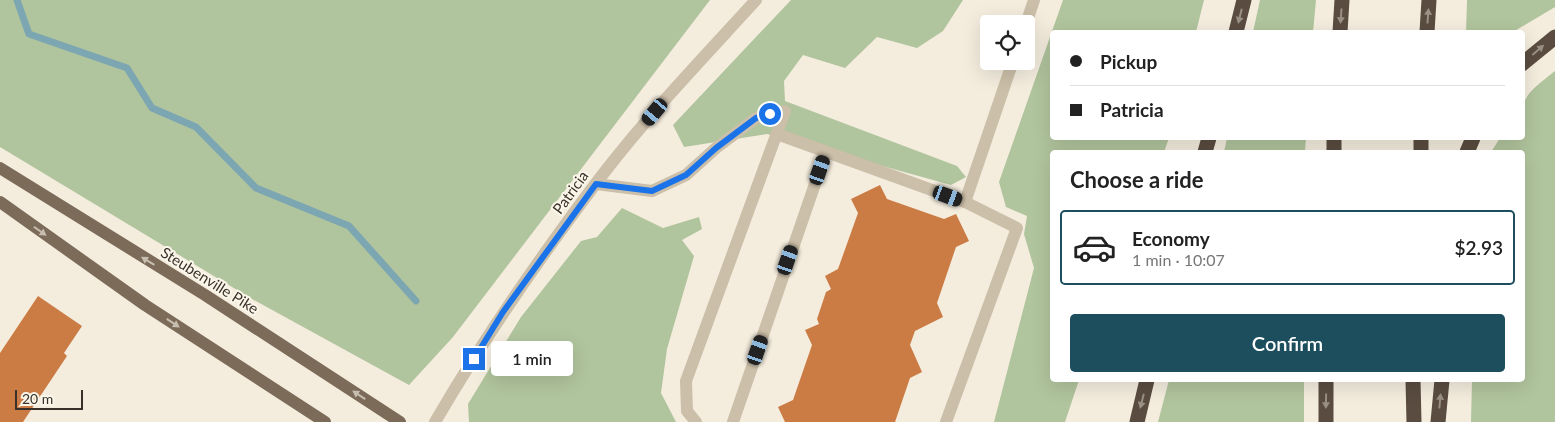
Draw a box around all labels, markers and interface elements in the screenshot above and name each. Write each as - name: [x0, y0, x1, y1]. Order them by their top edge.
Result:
- one-way arrow: [1425, 8, 1433, 24]
- one-way arrow: [1235, 9, 1243, 24]
- one-way arrow: [1336, 9, 1344, 25]
- map controls: [980, 15, 1035, 70]
- button: locate: [980, 15, 1035, 70]
- one-way arrow: [1532, 44, 1544, 56]
- text: Pickup: [1100, 50, 1157, 73]
- car: [639, 96, 670, 128]
- text: Patricia: [1100, 98, 1164, 121]
- route start: [759, 103, 781, 125]
- car: [808, 153, 831, 187]
- text: Choose a ride: [1070, 166, 1204, 193]
- street label: Patricia: [548, 167, 592, 217]
- car: [931, 184, 964, 208]
- one-way arrow: [33, 225, 46, 236]
- icon: car: [1072, 225, 1117, 270]
- text: Economy: [1132, 227, 1210, 250]
- text: $2.93: [1454, 236, 1503, 259]
- street label: Steubenville Pike: [158, 243, 262, 317]
- car: [776, 243, 799, 277]
- text: 1 min · 10:07: [1132, 250, 1225, 269]
- one-way arrow: [142, 256, 155, 265]
- button: Confirm: [1070, 314, 1505, 372]
- one-way arrow: [167, 318, 180, 328]
- car: [746, 333, 769, 367]
- callout: 1 min: [492, 342, 574, 376]
- route end: [463, 348, 485, 370]
- text: 1 min: [512, 349, 552, 368]
- scale bar: [15, 387, 82, 410]
- text: 20 m: [22, 390, 53, 407]
- one-way arrow: [352, 391, 366, 400]
- one-way arrow: [1138, 393, 1146, 409]
- one-way arrow: [1321, 393, 1329, 409]
- one-way arrow: [1436, 393, 1444, 409]

